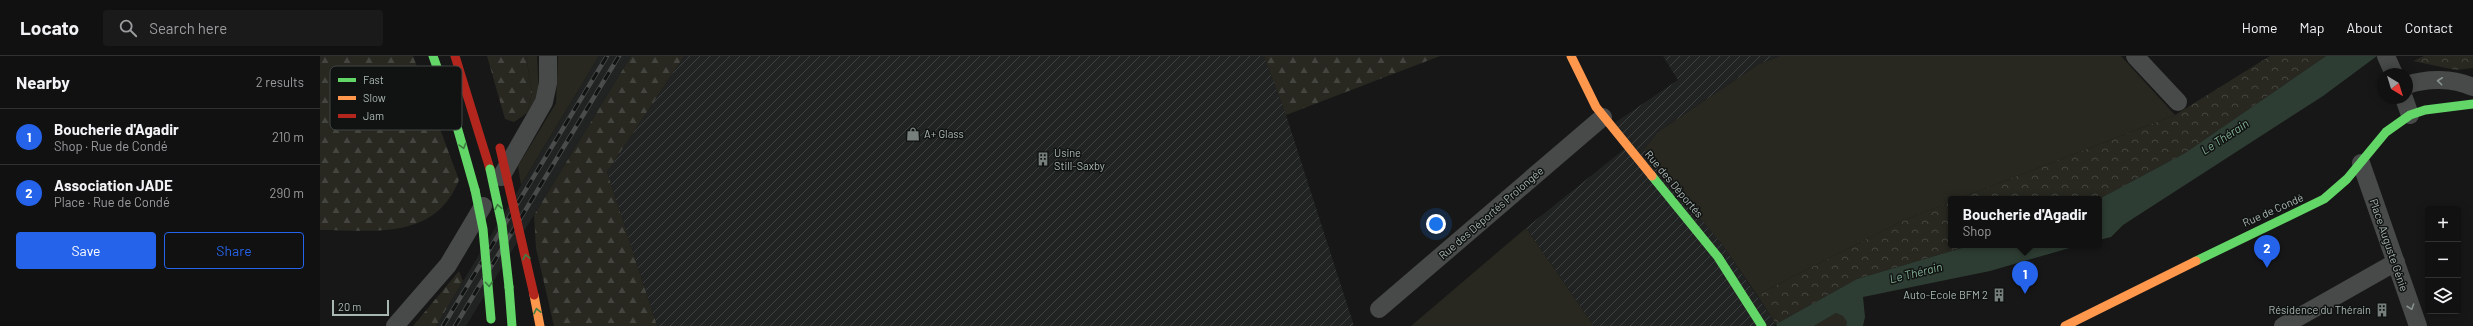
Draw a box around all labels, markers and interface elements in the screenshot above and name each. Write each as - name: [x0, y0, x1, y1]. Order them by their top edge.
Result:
- search box: [103, 10, 383, 46]
- text: Locato: [20, 16, 79, 39]
- icon: search: [117, 17, 139, 39]
- text: Search here: [149, 19, 227, 37]
- text: Home: [2242, 19, 2278, 36]
- text: Map: [2300, 19, 2324, 36]
- text: About: [2346, 19, 2383, 36]
- text: Contact: [2405, 19, 2453, 36]
- legend: [330, 66, 462, 130]
- north arrow: [2377, 68, 2413, 104]
- text: Nearby: [16, 72, 70, 92]
- text: Fast: [363, 73, 384, 86]
- text: 2 results: [256, 74, 304, 90]
- one-way arrow: [2437, 77, 2443, 86]
- text: Slow: [363, 91, 386, 104]
- text: Jam: [363, 109, 384, 122]
- water label: Le Thérain: [2198, 116, 2251, 157]
- text: Boucherie d'Agadir: [54, 120, 179, 138]
- shop icon: A+ Glass: [905, 126, 921, 142]
- place label: A+ Glass: [924, 127, 964, 140]
- text: 1: [27, 129, 31, 145]
- text: 210 m: [272, 129, 304, 145]
- text: Shop · Rue de Condé: [54, 138, 168, 154]
- one-way arrow: [458, 142, 467, 149]
- place label: Usine Still-Saxby: [1054, 146, 1105, 172]
- street label: Rue des Déportés: [1643, 147, 1706, 220]
- building icon: Usine Still-Saxby: [1035, 151, 1051, 167]
- street label: Rue des Déportés Prolongée: [1436, 164, 1546, 262]
- text: Association JADE: [54, 176, 173, 194]
- text: 2: [25, 185, 33, 201]
- text: 290 m: [270, 185, 304, 201]
- street label: Rue de Condé: [2240, 190, 2305, 229]
- text: Place · Rue de Condé: [54, 194, 170, 210]
- popup: [1948, 196, 2102, 248]
- street label: Place Auguste Génie: [2368, 197, 2411, 293]
- one-way arrow: [495, 204, 503, 210]
- text: Boucherie d'Agadir: [1963, 205, 2087, 223]
- map controls: [2425, 206, 2461, 314]
- button: +: [2425, 206, 2461, 242]
- your location: [1426, 214, 1446, 234]
- text: Shop: [1963, 223, 1991, 239]
- button: Save: [16, 232, 156, 269]
- button: Share: [164, 232, 304, 269]
- pin: 2: [2254, 235, 2280, 268]
- button: −: [2425, 242, 2461, 278]
- one-way arrow: [522, 254, 530, 260]
- water label: Le Thérain: [1888, 259, 1944, 285]
- pin: 1: [2012, 261, 2038, 294]
- button: layers: [2425, 278, 2461, 314]
- one-way arrow: [485, 281, 494, 287]
- building icon: Auto-Ecole BFM 2: [1991, 287, 2007, 303]
- place label: Auto-Ecole BFM 2: [1903, 288, 1988, 301]
- scale bar: [332, 298, 389, 317]
- text: 20 m: [338, 300, 361, 313]
- building icon: Résidence du Thérain: [2374, 302, 2390, 318]
- place label: Résidence du Thérain: [2269, 303, 2371, 316]
- one-way arrow: [2407, 304, 2415, 311]
- one-way arrow: [533, 307, 542, 314]

